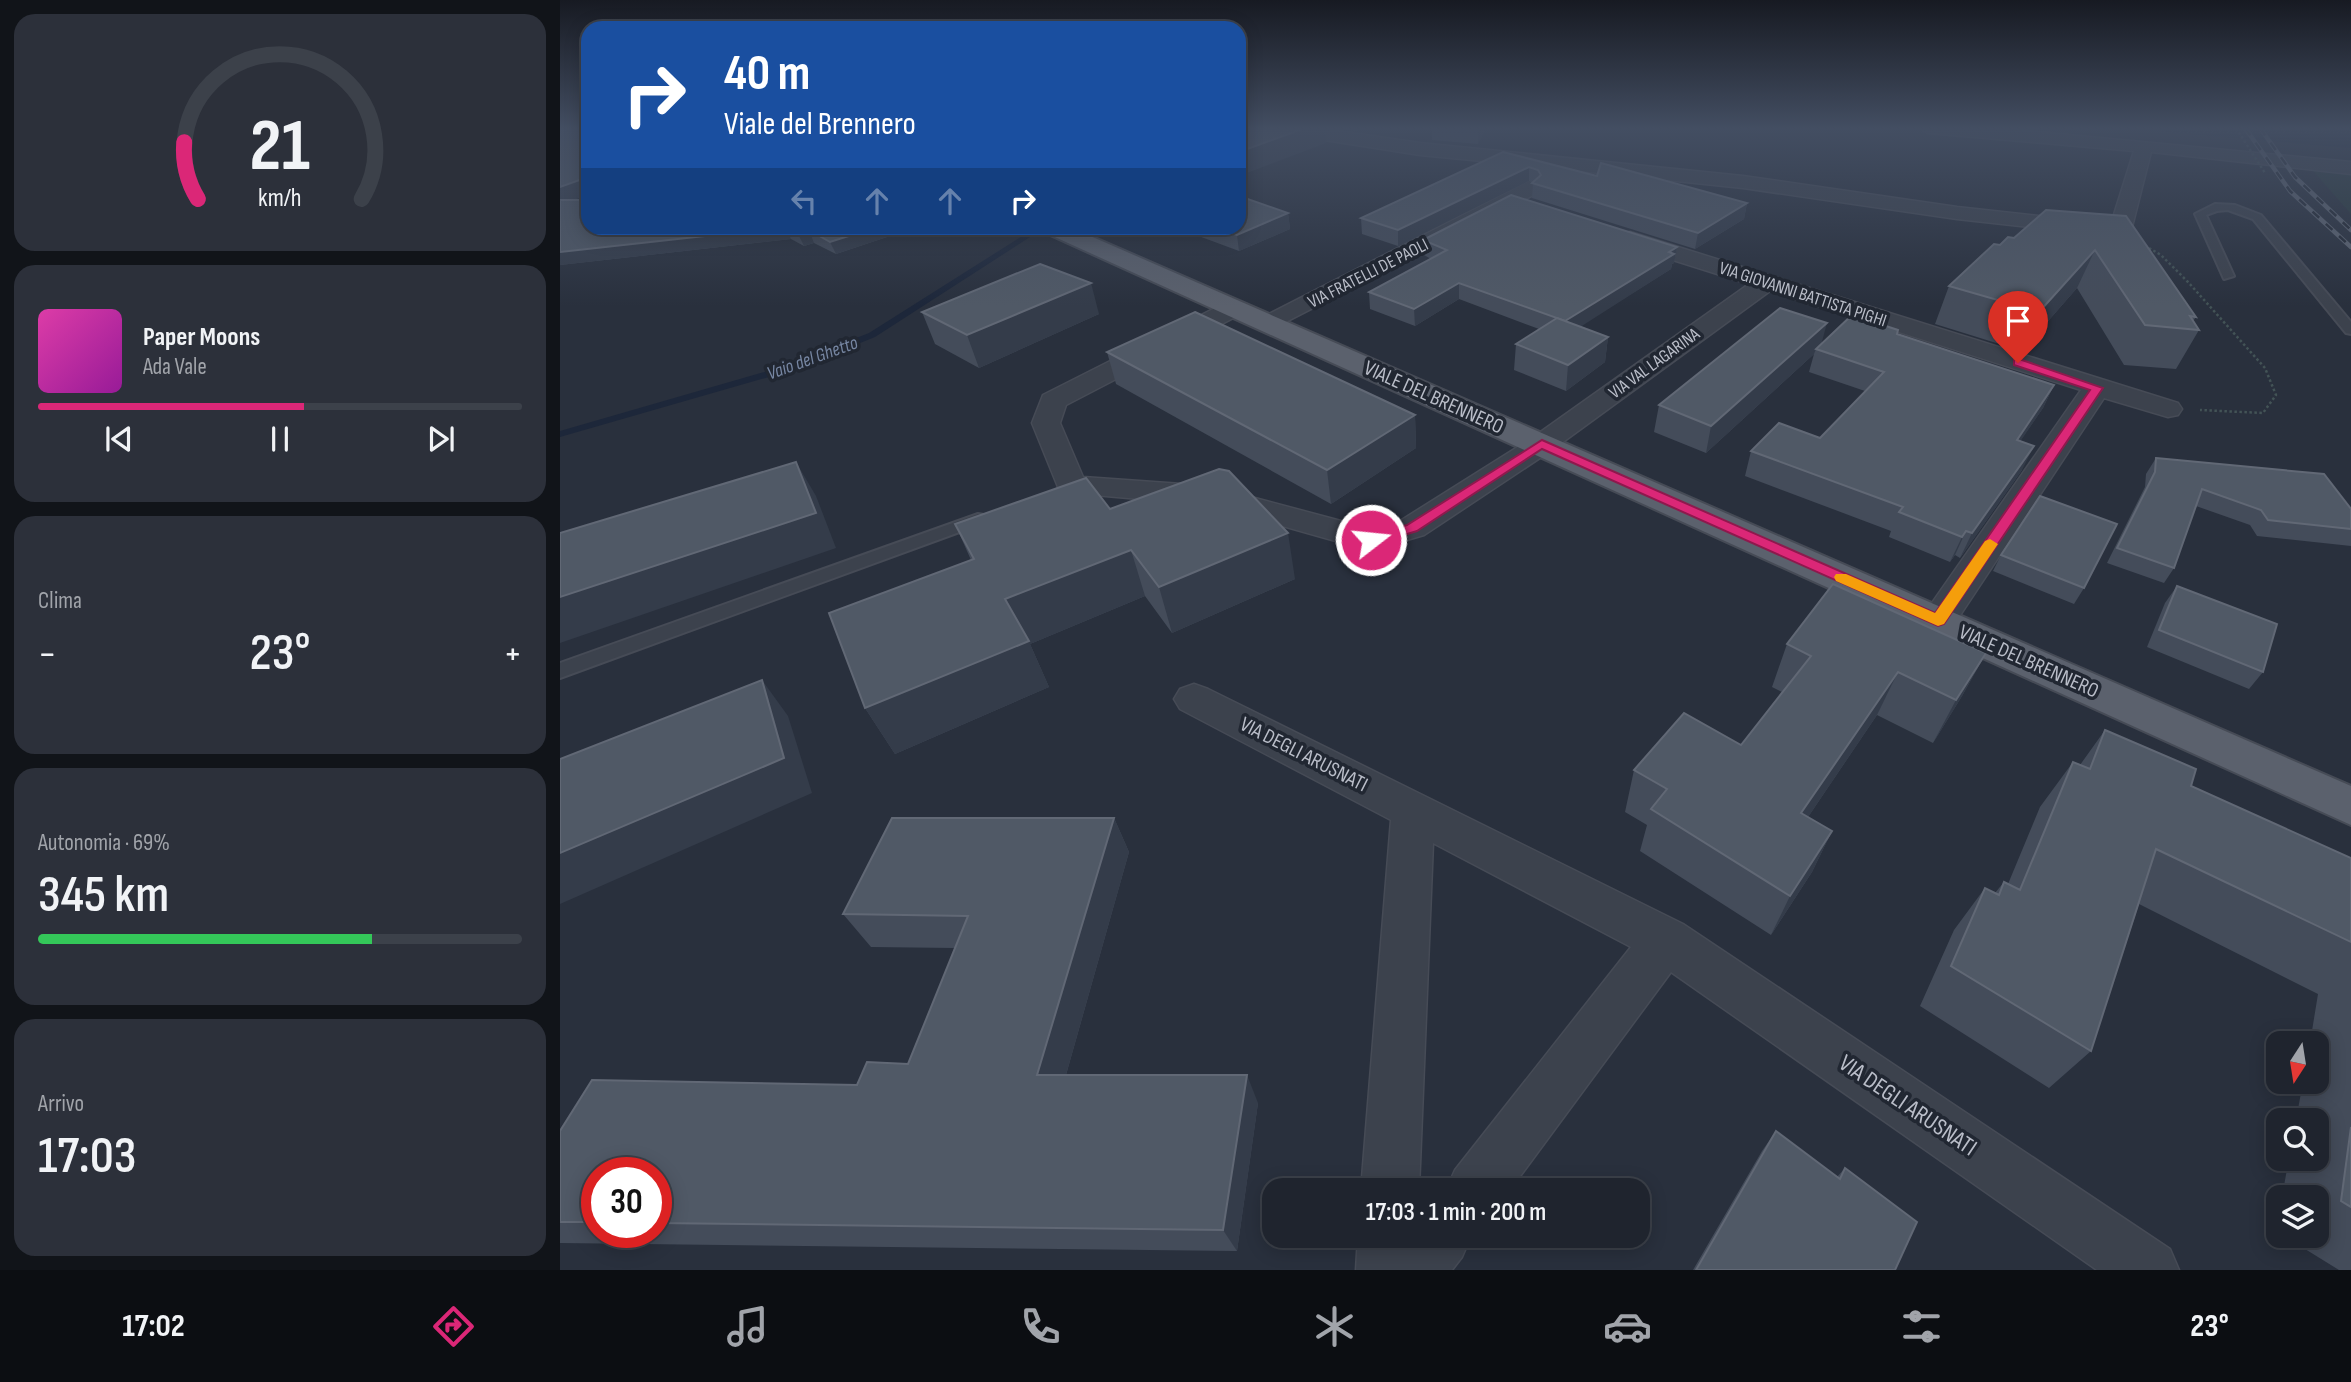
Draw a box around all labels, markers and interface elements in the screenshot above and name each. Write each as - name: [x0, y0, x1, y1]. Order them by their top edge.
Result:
- text: 40 m: [724, 45, 810, 104]
- icon: right: [609, 49, 700, 140]
- text: 21: [250, 103, 310, 191]
- text: Viale del Brennero: [724, 105, 916, 144]
- text: km/h: [258, 182, 302, 213]
- icon: left: [785, 182, 823, 220]
- icon: ahead: [858, 182, 896, 220]
- icon: ahead: [931, 182, 969, 220]
- icon: right: [1004, 182, 1042, 220]
- street label: VIA FRATELLI DE PAOLI: [1305, 234, 1432, 313]
- street label: VIA GIOVANNI BATTISTA PIGHI: [1716, 257, 1889, 331]
- pin: [1988, 291, 2048, 363]
- icon: arrive: [1999, 302, 2037, 340]
- text: Paper Moons: [143, 322, 260, 353]
- street label: VIA VAL LAGARINA: [1605, 323, 1704, 403]
- water label: Vaio del Ghetto: [764, 331, 861, 385]
- text: Ada Vale: [143, 353, 207, 381]
- street label: VIALE DEL BRENNERO: [1360, 355, 1507, 439]
- icon: previous: [100, 420, 138, 458]
- icon: pause: [261, 420, 299, 458]
- icon: next: [422, 420, 460, 458]
- position arrow: [1334, 503, 1408, 577]
- text: Clima: [38, 587, 82, 615]
- street label: VIALE DEL BRENNERO: [1955, 619, 2102, 703]
- text: 23°: [250, 622, 310, 685]
- text: −: [38, 632, 57, 677]
- text: +: [503, 632, 522, 677]
- street label: VIA DEGLI ARUSNATI: [1236, 711, 1372, 797]
- text: Autonomia · 69%: [38, 829, 170, 857]
- text: 345 km: [38, 864, 169, 927]
- north arrow: [2266, 1031, 2329, 1094]
- map controls: [2266, 1031, 2329, 1248]
- street label: VIA DEGLI ARUSNATI: [1833, 1049, 1982, 1162]
- text: Arrivo: [38, 1090, 84, 1118]
- button: search: [2266, 1108, 2329, 1171]
- text: 17:03: [38, 1125, 136, 1188]
- speed limit sign: 30: [581, 1157, 672, 1248]
- button: layers: [2266, 1185, 2329, 1248]
- text: 17:03 · 1 min · 200 m: [1366, 1197, 1546, 1228]
- icon: directions: [429, 1302, 478, 1351]
- icon: music: [723, 1302, 772, 1351]
- icon: phone: [1016, 1302, 1065, 1351]
- icon: climate: [1310, 1302, 1359, 1351]
- icon: car: [1603, 1302, 1652, 1351]
- icon: filters: [1897, 1302, 1946, 1351]
- text: 17:02: [122, 1307, 185, 1346]
- text: 23°: [2190, 1307, 2229, 1346]

